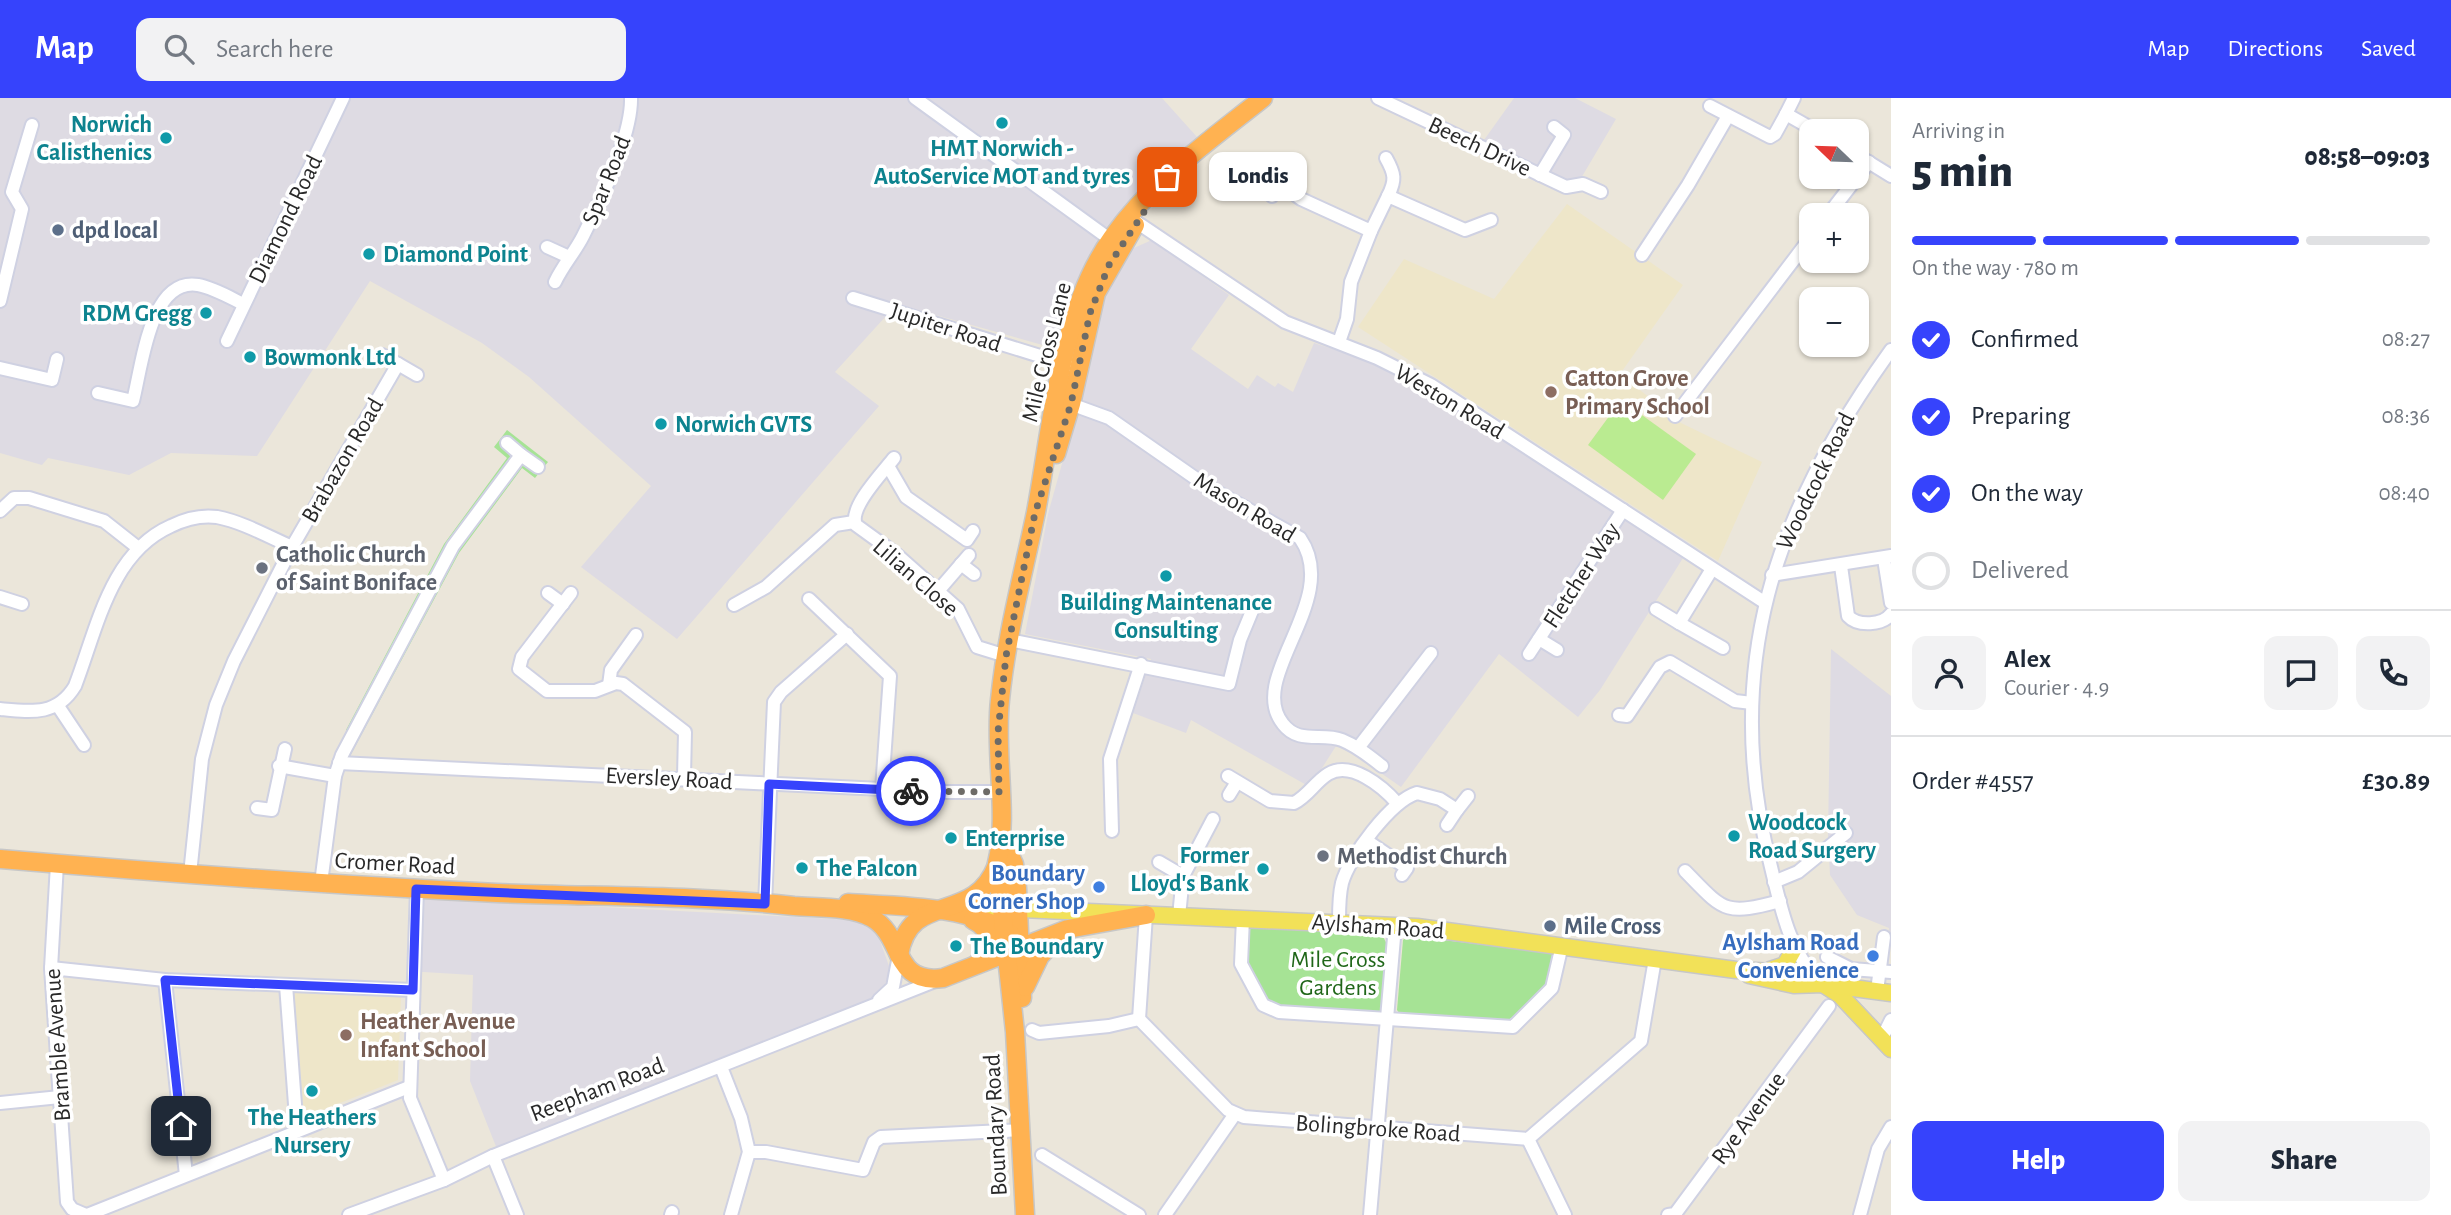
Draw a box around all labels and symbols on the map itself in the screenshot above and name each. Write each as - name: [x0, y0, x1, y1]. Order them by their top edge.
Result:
- place label: Norwich Calisthenics: [37, 113, 152, 165]
- street label: Beech Drive: [1424, 113, 1535, 181]
- marker: HMT Norwich - AutoService MOT and tyres: [994, 115, 1010, 131]
- north arrow: [1799, 119, 1869, 189]
- marker: Norwich Calisthenics: [158, 130, 174, 146]
- street label: Spar Road: [578, 132, 636, 228]
- place label: HMT Norwich - AutoService MOT and tyres: [874, 137, 1130, 189]
- pin: [1137, 147, 1197, 207]
- street label: Diamond Road: [245, 152, 327, 287]
- callout: Londis: [1209, 153, 1307, 202]
- place label: dpd local: [72, 219, 158, 243]
- marker: dpd local: [50, 222, 66, 238]
- place label: Diamond Point: [383, 243, 528, 267]
- marker: Diamond Point: [361, 246, 377, 262]
- street label: Mile Cross Lane: [1018, 280, 1076, 425]
- street label: Jupiter Road: [887, 299, 1004, 357]
- place label: RDM Gregg: [82, 302, 193, 326]
- marker: RDM Gregg: [198, 305, 214, 321]
- place label: Bowmonk Ltd: [264, 346, 397, 370]
- marker: Bowmonk Ltd: [242, 349, 258, 365]
- street label: Weston Road: [1390, 360, 1508, 444]
- place label: Catton Grove Primary School: [1565, 367, 1710, 419]
- marker: Catton Grove Primary School: [1543, 384, 1559, 400]
- street label: Brabazon Road: [298, 394, 388, 527]
- street label: Woodcock Road: [1772, 409, 1859, 554]
- place label: Norwich GVTS: [675, 413, 812, 437]
- marker: Norwich GVTS: [653, 416, 669, 432]
- street label: Mason Road: [1189, 468, 1300, 548]
- street label: Fletcher Way: [1539, 519, 1625, 633]
- street label: Lilian Close: [868, 534, 963, 621]
- place label: Catholic Church of Saint Boniface: [276, 543, 437, 595]
- marker: Catholic Church of Saint Boniface: [254, 560, 270, 576]
- marker: Building Maintenance Consulting: [1158, 568, 1174, 584]
- place label: Building Maintenance Consulting: [1060, 591, 1272, 643]
- courier: [876, 756, 946, 826]
- street label: Eversley Road: [605, 764, 733, 794]
- place label: Woodcock Road Surgery: [1748, 811, 1876, 863]
- place label: Enterprise: [965, 827, 1065, 851]
- marker: Woodcock Road Surgery: [1726, 828, 1742, 844]
- marker: Enterprise: [943, 830, 959, 846]
- place label: Former Lloyd's Bank: [1130, 844, 1250, 896]
- place label: Methodist Church: [1337, 845, 1508, 869]
- marker: Methodist Church: [1315, 848, 1331, 864]
- street label: Cromer Road: [334, 849, 456, 879]
- place label: The Falcon: [816, 857, 918, 881]
- marker: The Falcon: [794, 860, 810, 876]
- marker: Former Lloyd's Bank: [1255, 861, 1271, 877]
- place label: Boundary Corner Shop: [968, 862, 1085, 914]
- marker: Boundary Corner Shop: [1091, 879, 1107, 895]
- street label: Aylsham Road: [1311, 910, 1445, 944]
- place label: Mile Cross: [1564, 915, 1661, 939]
- marker: Mile Cross: [1542, 918, 1558, 934]
- place label: Aylsham Road Convenience: [1722, 931, 1859, 983]
- place label: The Boundary: [970, 935, 1104, 959]
- marker: The Boundary: [948, 938, 964, 954]
- park label: Mile Cross Gardens: [1291, 948, 1385, 1000]
- marker: Aylsham Road Convenience: [1865, 948, 1881, 964]
- street label: Bramble Avenue: [41, 968, 75, 1122]
- place label: Heather Avenue Infant School: [360, 1010, 515, 1062]
- marker: Heather Avenue Infant School: [338, 1027, 354, 1043]
- street label: Reepham Road: [527, 1053, 667, 1126]
- street label: Boundary Road: [980, 1053, 1012, 1197]
- street label: Rye Avenue: [1707, 1068, 1790, 1169]
- marker: The Heathers Nursery: [304, 1083, 320, 1099]
- pin: [151, 1096, 211, 1156]
- place label: The Heathers Nursery: [248, 1106, 376, 1158]
- street label: Bolingbroke Road: [1295, 1111, 1461, 1147]

